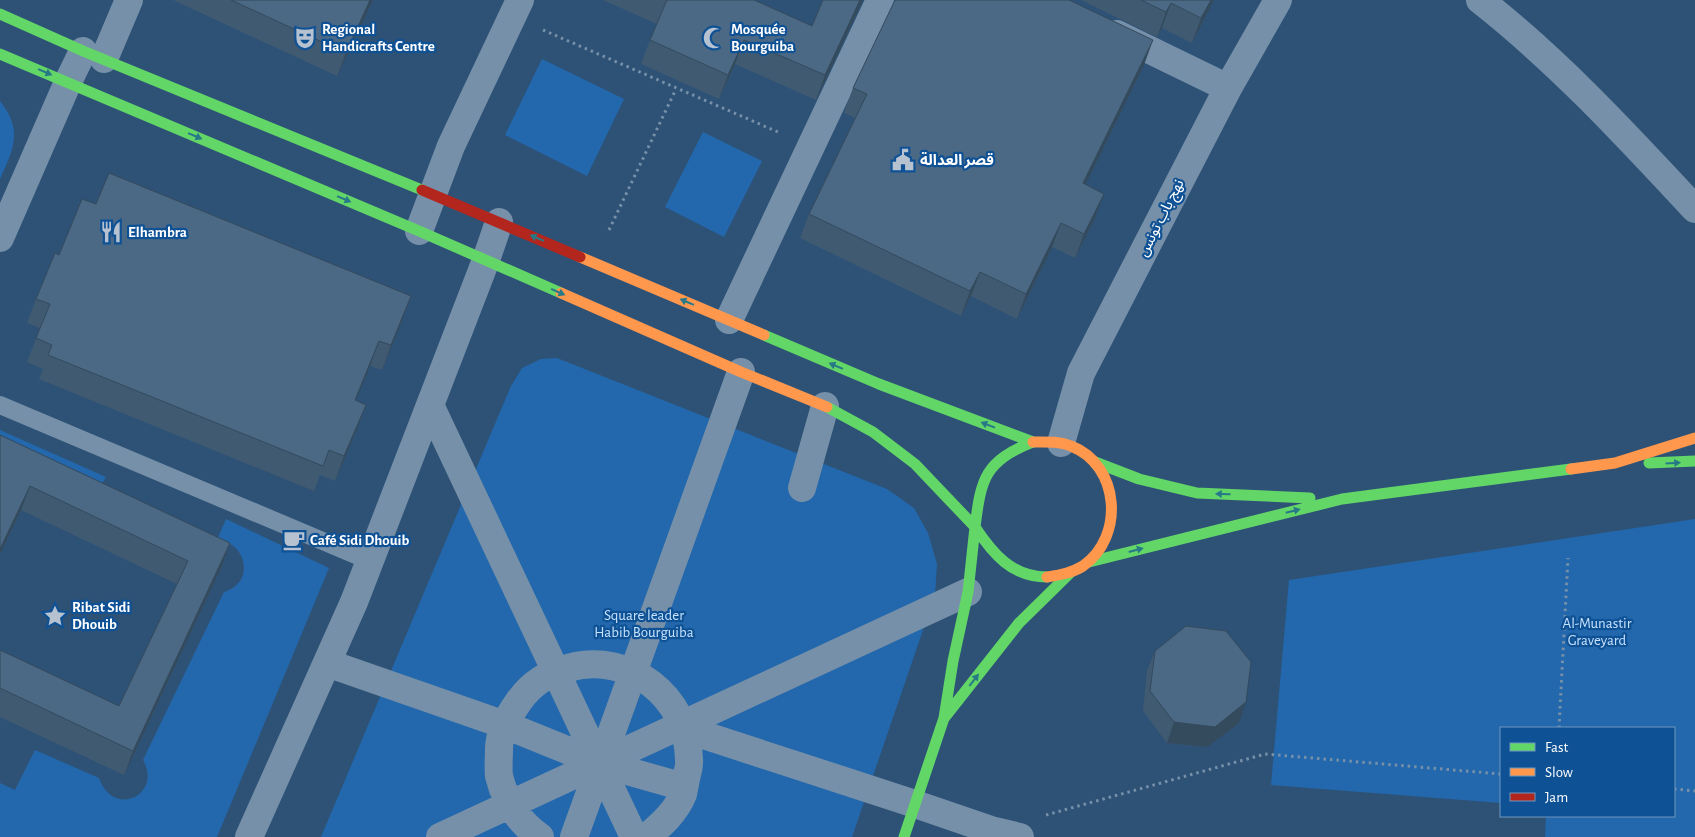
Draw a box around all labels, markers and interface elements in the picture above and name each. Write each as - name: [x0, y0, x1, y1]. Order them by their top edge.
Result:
- place label: Regional Handicrafts Centre: [322, 22, 435, 54]
- place label: Mosquée Bourguiba: [731, 22, 794, 54]
- theatre icon: Regional Handicrafts Centre: [292, 25, 318, 51]
- mosque icon: Mosquée Bourguiba: [701, 25, 727, 51]
- one-way arrow: [38, 69, 52, 77]
- one-way arrow: [187, 132, 202, 140]
- public building icon: قصر العدالة: [890, 147, 916, 173]
- place label: قصر العدالة: [920, 151, 994, 169]
- street label: نهج باب تونس: [1135, 177, 1190, 261]
- one-way arrow: [337, 196, 351, 204]
- restaurant icon: Elhambra: [98, 219, 124, 245]
- place label: Elhambra: [128, 225, 187, 240]
- one-way arrow: [530, 234, 544, 242]
- one-way arrow: [551, 288, 565, 296]
- one-way arrow: [680, 298, 694, 306]
- one-way arrow: [829, 361, 843, 369]
- one-way arrow: [980, 421, 995, 428]
- one-way arrow: [1665, 458, 1681, 466]
- one-way arrow: [1215, 490, 1231, 498]
- one-way arrow: [1286, 507, 1301, 515]
- cafe icon: Café Sidi Dhouib: [281, 527, 307, 553]
- place label: Café Sidi Dhouib: [310, 533, 409, 548]
- one-way arrow: [1128, 546, 1143, 554]
- place label: Ribat Sidi Dhouib: [72, 600, 130, 632]
- place icon: Ribat Sidi Dhouib: [42, 603, 68, 629]
- park label: Square leader Habib Bourguiba: [594, 608, 694, 640]
- park label: Al-Munastir Graveyard: [1562, 616, 1632, 648]
- one-way arrow: [968, 673, 979, 686]
- legend: [1500, 727, 1675, 817]
- text: Fast: [1545, 740, 1569, 755]
- text: Slow: [1545, 765, 1573, 780]
- text: Jam: [1545, 790, 1568, 805]

